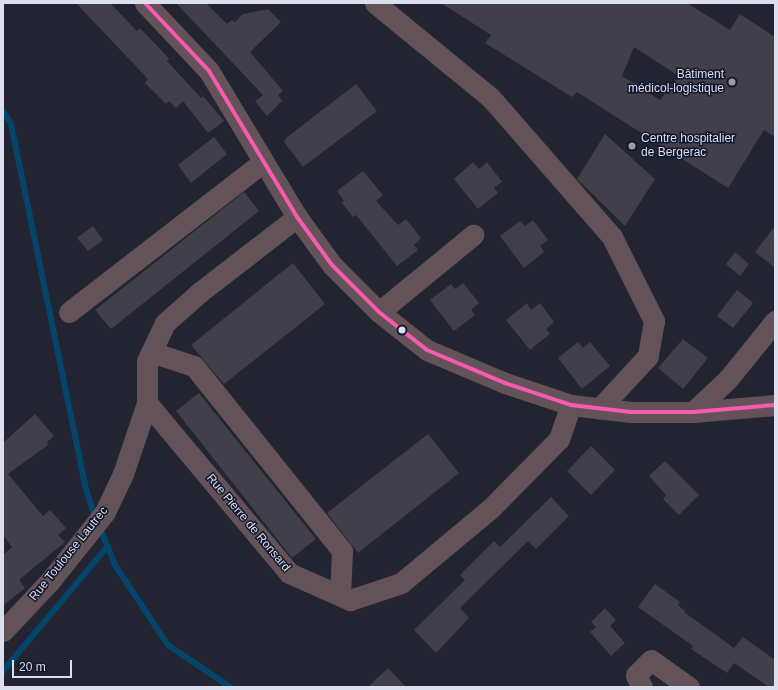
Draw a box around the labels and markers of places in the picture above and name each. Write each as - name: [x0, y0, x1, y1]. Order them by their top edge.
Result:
- place label: Bâtiment médicol-logistique: [628, 68, 724, 96]
- marker: Bâtiment médicol-logistique: [727, 77, 737, 87]
- place label: Centre hospitalier de Bergerac: [641, 132, 735, 160]
- marker: Centre hospitalier de Bergerac: [626, 140, 638, 152]
- unlabelled marker: [397, 325, 407, 335]

